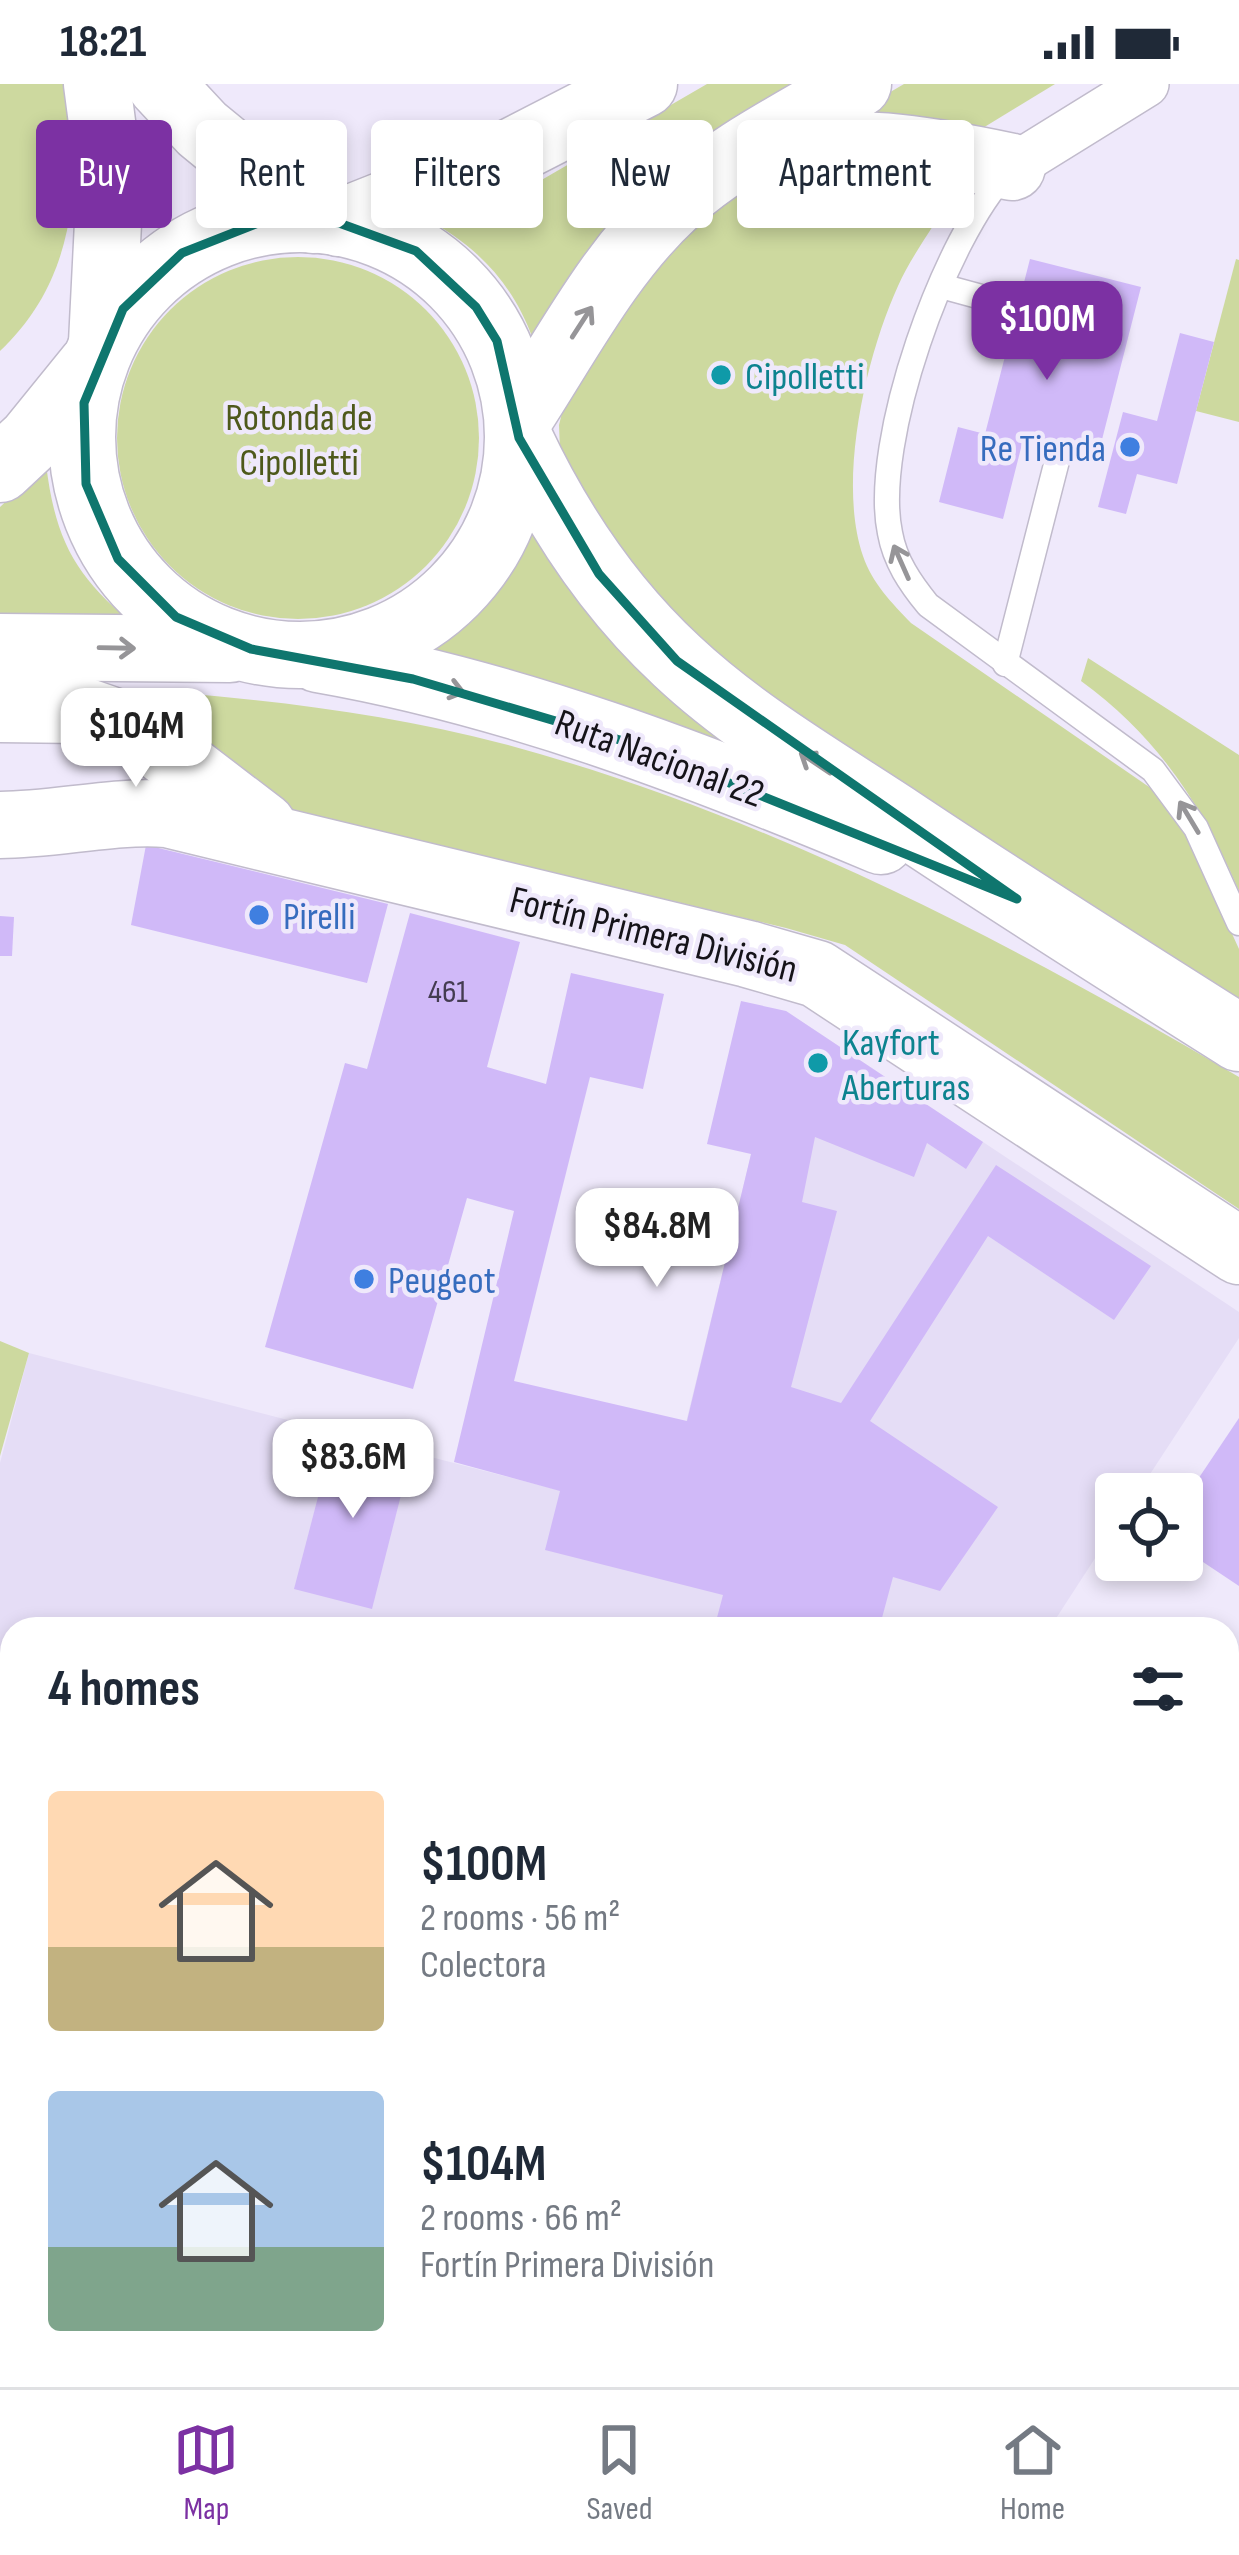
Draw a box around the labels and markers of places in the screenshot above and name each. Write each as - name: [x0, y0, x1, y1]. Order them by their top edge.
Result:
- pin: $100M: [963, 281, 1131, 383]
- place label: Cipolletti: [745, 354, 865, 401]
- marker: Cipolletti: [708, 362, 734, 388]
- place label: Re Tienda: [980, 426, 1106, 473]
- marker: Re Tienda: [1117, 434, 1143, 460]
- pin: $104M: [52, 688, 220, 790]
- place label: Pirelli: [283, 894, 356, 941]
- marker: Pirelli: [246, 902, 272, 928]
- place label: Kayfort Aberturas: [841, 1020, 971, 1112]
- marker: Kayfort Aberturas: [805, 1050, 831, 1076]
- pin: $84.8M: [559, 1188, 755, 1290]
- place label: Peugeot: [388, 1258, 496, 1305]
- marker: Peugeot: [351, 1266, 377, 1292]
- pin: $83.6M: [255, 1419, 451, 1521]

